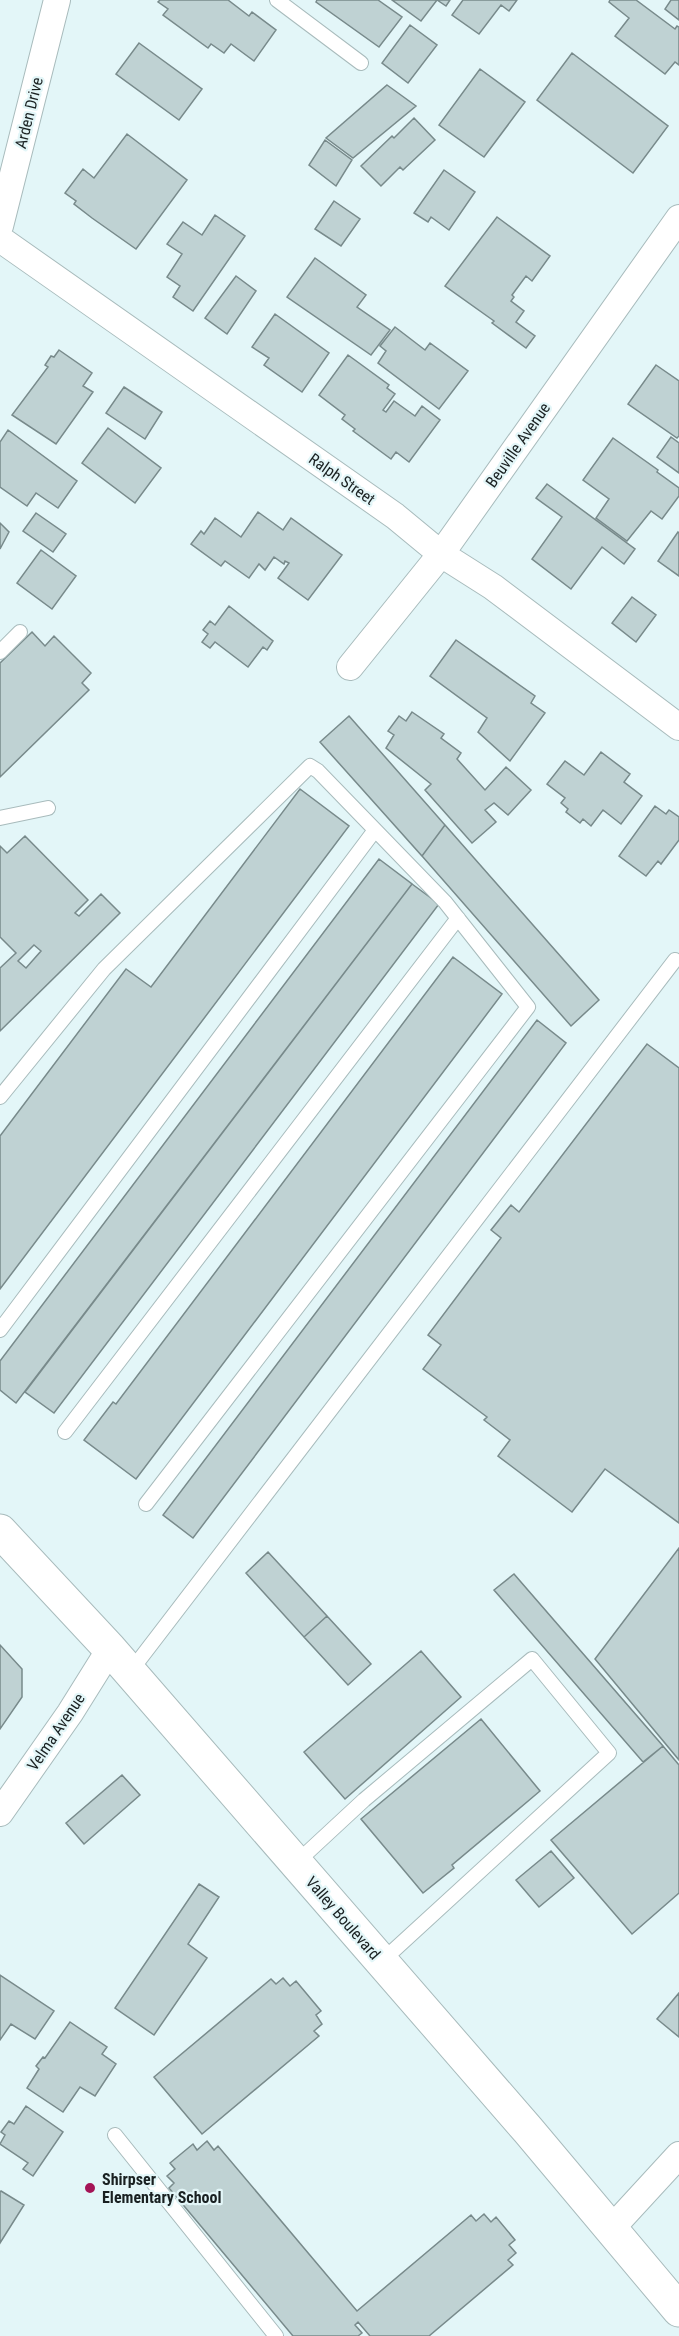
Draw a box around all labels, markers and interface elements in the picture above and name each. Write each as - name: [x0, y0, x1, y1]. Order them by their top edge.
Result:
- street label: Arden Drive: [11, 75, 47, 151]
- street label: Beuville Avenue: [482, 399, 554, 491]
- street label: Ralph Street: [305, 449, 379, 509]
- street label: Velma Avenue: [23, 1690, 89, 1774]
- street label: Valley Boulevard: [302, 1873, 384, 1963]
- place label: Shirpser Elementary School: [102, 2170, 221, 2207]
- marker: Shirpser Elementary School: [83, 2181, 97, 2195]

